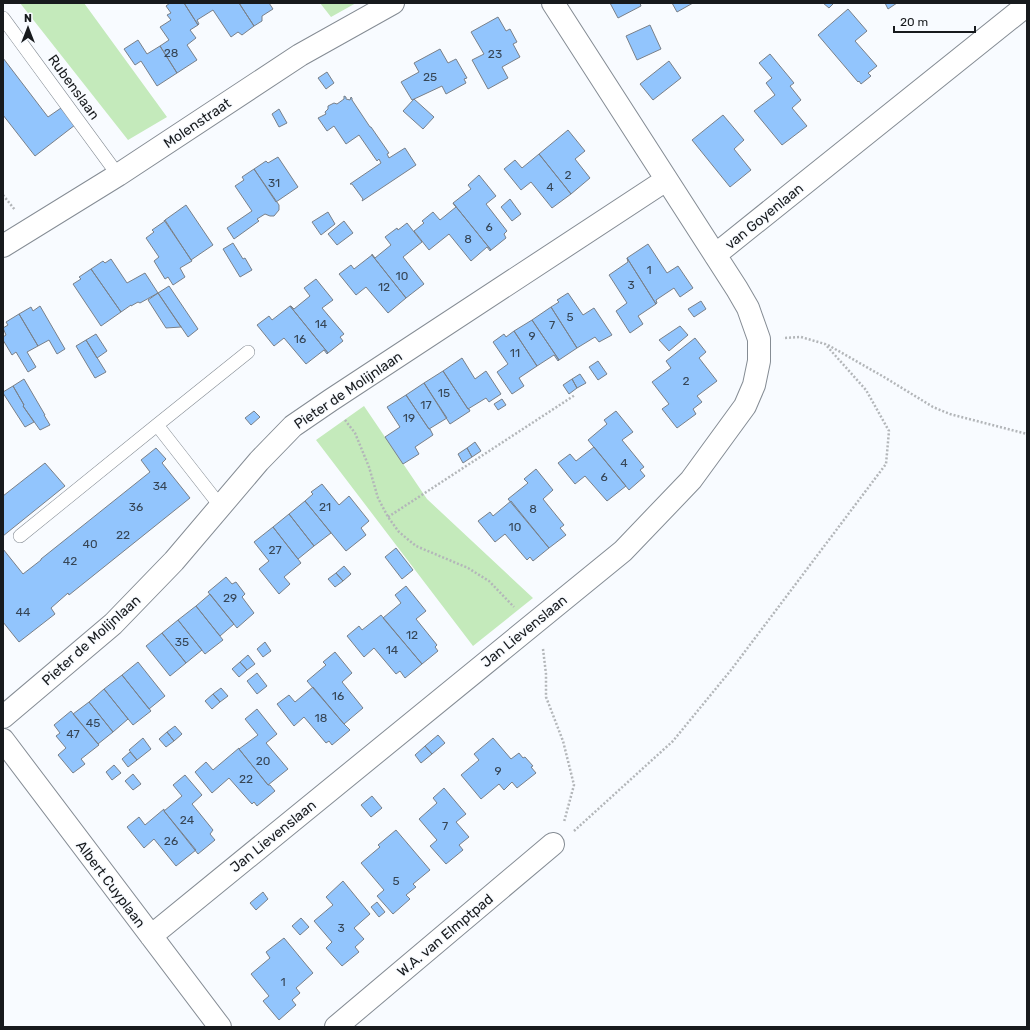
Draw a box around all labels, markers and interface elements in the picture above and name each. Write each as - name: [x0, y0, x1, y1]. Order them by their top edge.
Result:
- north arrow: [8, 8, 48, 48]
- scale bar: [894, 8, 975, 34]
- text: N: [24, 12, 32, 25]
- text: 20 m: [900, 15, 928, 29]
- house number: 28: [164, 46, 178, 60]
- house number: 23: [488, 47, 502, 61]
- street label: Rubenslaan: [44, 51, 103, 123]
- house number: 25: [423, 70, 437, 84]
- street label: Molenstraat: [160, 94, 235, 152]
- house number: 2: [564, 168, 572, 182]
- house number: 31: [268, 176, 280, 190]
- house number: 4: [546, 180, 554, 194]
- street label: van Goyenlaan: [722, 180, 807, 253]
- house number: 6: [485, 220, 493, 234]
- house number: 8: [464, 232, 472, 246]
- house number: 1: [646, 263, 652, 277]
- house number: 10: [396, 269, 408, 283]
- house number: 3: [627, 278, 635, 292]
- house number: 12: [378, 280, 390, 294]
- house number: 5: [566, 310, 574, 324]
- house number: 14: [315, 317, 328, 331]
- house number: 7: [549, 318, 555, 332]
- house number: 9: [528, 329, 536, 343]
- house number: 16: [294, 332, 306, 346]
- house number: 11: [510, 346, 520, 360]
- street label: Pieter de Molijnlaan: [291, 348, 406, 433]
- house number: 2: [682, 374, 690, 388]
- house number: 15: [438, 386, 450, 400]
- house number: 17: [420, 398, 432, 412]
- house number: 19: [403, 411, 415, 425]
- house number: 4: [620, 456, 628, 470]
- house number: 6: [600, 470, 608, 484]
- house number: 34: [153, 479, 168, 493]
- house number: 36: [129, 500, 143, 514]
- house number: 21: [319, 500, 331, 514]
- house number: 8: [529, 502, 537, 516]
- house number: 10: [509, 520, 521, 534]
- house number: 22: [116, 528, 130, 542]
- house number: 40: [82, 537, 98, 551]
- house number: 27: [268, 543, 282, 557]
- house number: 42: [63, 554, 77, 568]
- house number: 29: [223, 591, 237, 605]
- street label: Pieter de Molijnlaan: [39, 592, 144, 689]
- street label: Jan Lievenslaan: [478, 592, 571, 671]
- house number: 44: [16, 605, 31, 619]
- house number: 12: [406, 628, 418, 642]
- house number: 35: [175, 635, 189, 649]
- house number: 14: [386, 643, 399, 657]
- house number: 16: [332, 689, 344, 703]
- house number: 18: [315, 711, 327, 725]
- house number: 45: [86, 716, 100, 730]
- house number: 47: [66, 727, 80, 741]
- house number: 20: [256, 754, 270, 768]
- house number: 9: [494, 764, 502, 778]
- house number: 22: [239, 772, 253, 786]
- street label: Jan Lievenslaan: [227, 797, 320, 876]
- house number: 24: [180, 813, 195, 827]
- house number: 7: [442, 819, 448, 833]
- house number: 26: [164, 834, 178, 848]
- street label: Albert Cuyplaan: [72, 838, 149, 931]
- house number: 5: [392, 874, 400, 888]
- street label: W.A. van Elmptpad: [394, 890, 497, 980]
- house number: 3: [337, 921, 345, 935]
- house number: 1: [280, 975, 286, 989]

